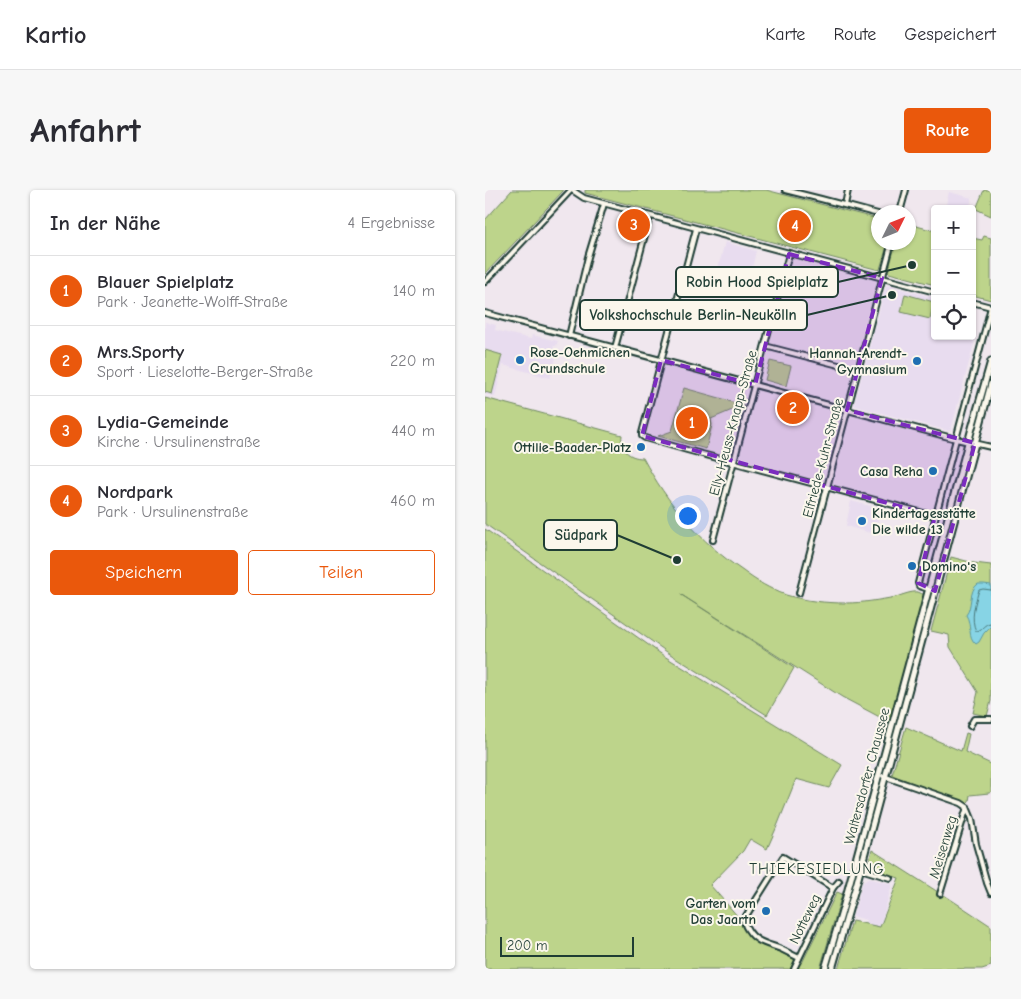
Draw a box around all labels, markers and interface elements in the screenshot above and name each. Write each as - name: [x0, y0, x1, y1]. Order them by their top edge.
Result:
- text: Kartio: [25, 21, 87, 49]
- text: Karte: [765, 24, 805, 45]
- text: Route: [833, 24, 876, 45]
- text: Gespeichert: [904, 24, 996, 45]
- button: Route: [904, 108, 991, 153]
- text: Anfahrt: [30, 110, 141, 151]
- north arrow: [871, 205, 916, 250]
- map controls: [931, 205, 976, 340]
- button: +: [931, 205, 976, 250]
- pin: 3: [618, 206, 650, 244]
- pin: 4: [779, 207, 811, 245]
- text: In der Nähe: [50, 211, 160, 235]
- text: 4 Ergebnisse: [348, 214, 435, 232]
- button: −: [931, 250, 976, 295]
- callout: Robin Hood Spielplatz: [676, 267, 838, 297]
- text: Blauer Spielplatz: [97, 271, 233, 293]
- text: Robin Hood Spielplatz: [686, 273, 828, 291]
- text: 1: [63, 282, 69, 300]
- text: 140 m: [393, 282, 435, 300]
- text: Park · Jeanette-Wolff-Straße: [97, 293, 288, 311]
- button: locate: [931, 295, 976, 340]
- callout: Volkshochschule Berlin-Neukölln: [580, 300, 807, 330]
- text: Volkshochschule Berlin-Neukölln: [589, 306, 797, 324]
- text: Mrs.Sporty: [97, 341, 184, 363]
- place label: Rose-Oehmichen Grundschule: [530, 344, 630, 377]
- place label: Hannah-Arendt- Gymnasium: [809, 345, 907, 378]
- street label: Elly-Heuss-Knapp-Straße: [705, 348, 761, 498]
- text: 2: [62, 352, 70, 370]
- text: 220 m: [390, 352, 435, 370]
- marker: Rose-Oehmichen Grundschule: [514, 354, 526, 366]
- marker: Hannah-Arendt- Gymnasium: [911, 355, 923, 367]
- text: Sport · Lieselotte-Berger-Straße: [97, 363, 313, 381]
- pin: 2: [777, 389, 809, 427]
- street label: Elfriede-Kuhr-Straße: [799, 396, 847, 520]
- pin: 1: [676, 404, 708, 442]
- text: Lydia-Gemeinde: [97, 411, 228, 433]
- text: 3: [62, 422, 70, 440]
- text: 440 m: [391, 422, 435, 440]
- text: Kirche · Ursulinenstraße: [97, 433, 260, 451]
- place label: Ottilie-Baader-Platz: [514, 439, 631, 456]
- marker: Ottilie-Baader-Platz: [635, 441, 647, 453]
- place label: Casa Reha: [860, 463, 923, 480]
- marker: Casa Reha: [927, 465, 939, 477]
- text: Nordpark: [97, 481, 173, 503]
- text: 4: [62, 492, 70, 510]
- text: 460 m: [390, 492, 435, 510]
- text: Park · Ursulinenstraße: [97, 503, 248, 521]
- your location: [675, 503, 701, 529]
- place label: Kindertagesstätte Die wilde 13: [872, 505, 976, 538]
- marker: Kindertagesstätte Die wilde 13: [856, 515, 868, 527]
- callout: Südpark: [544, 520, 617, 550]
- text: Südpark: [555, 526, 608, 544]
- button: Speichern: [50, 550, 238, 595]
- button: Teilen: [248, 550, 435, 595]
- place label: Domino's: [922, 558, 976, 575]
- marker: Domino's: [906, 560, 918, 572]
- street label: Waltersdorfer Chaussee: [841, 706, 893, 846]
- street label: Meisenweg: [925, 813, 961, 881]
- district label: THIEKESIEDLUNG: [749, 860, 885, 878]
- street label: Notteweg: [786, 891, 824, 947]
- place label: Garten vom Das Jaartn: [686, 895, 756, 928]
- marker: Garten vom Das Jaartn: [760, 905, 772, 917]
- scale bar: [500, 934, 634, 957]
- text: 200 m: [507, 937, 548, 954]

